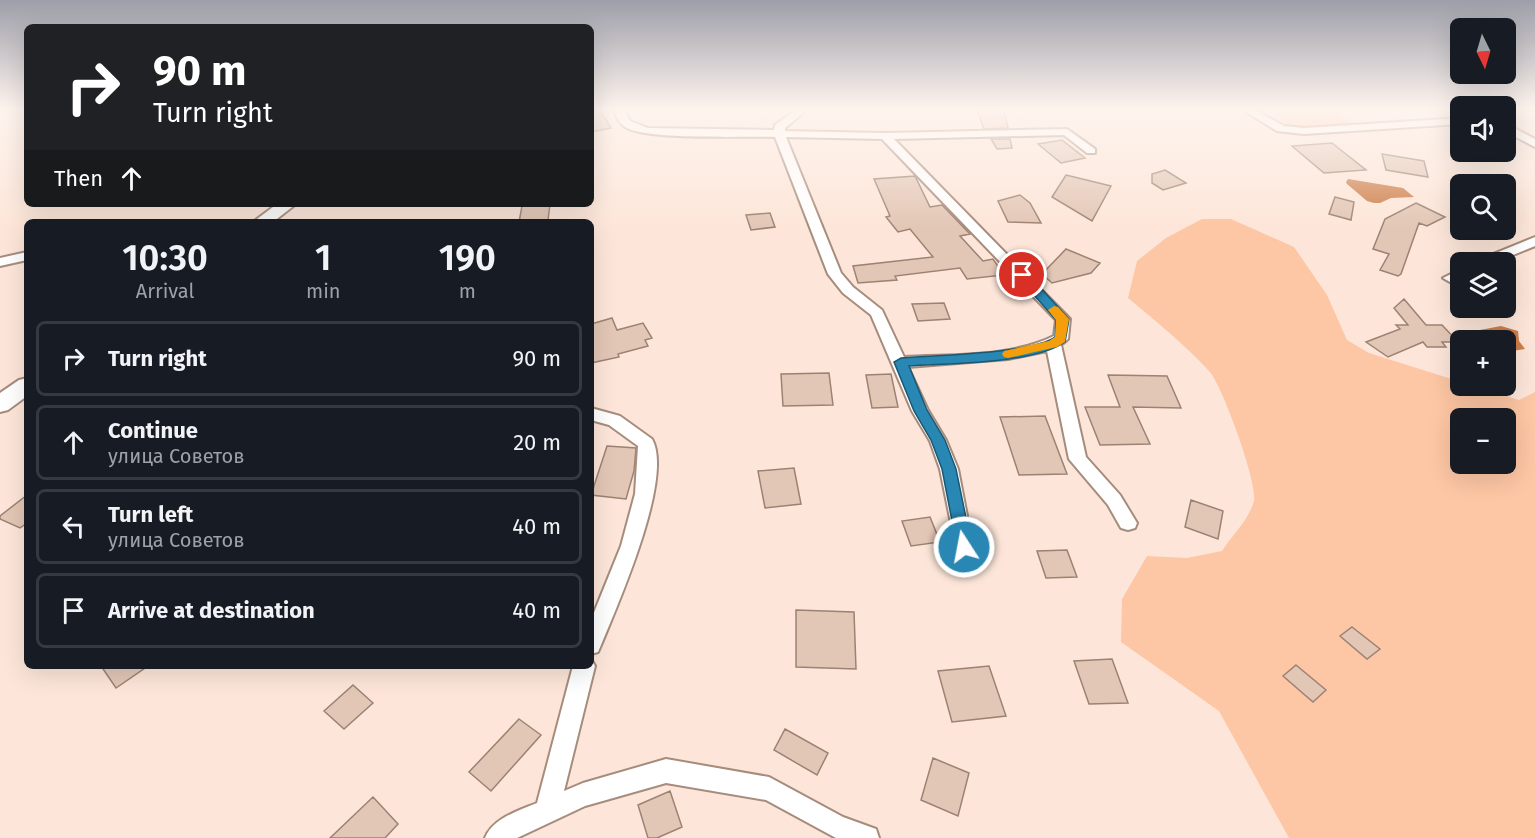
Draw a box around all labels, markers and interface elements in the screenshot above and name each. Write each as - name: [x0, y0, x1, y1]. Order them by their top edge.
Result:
- north arrow: [1450, 18, 1516, 84]
- map controls: [1450, 18, 1516, 474]
- text: 90 m: [153, 46, 247, 96]
- icon: right: [54, 48, 132, 126]
- button: sound: [1450, 96, 1516, 162]
- text: Turn right: [153, 97, 273, 129]
- icon: ahead: [115, 162, 148, 195]
- text: Then: [54, 165, 103, 192]
- button: search: [1450, 174, 1516, 240]
- text: 10:30: [122, 236, 208, 280]
- text: 1: [315, 236, 332, 280]
- text: 190: [439, 236, 496, 280]
- pin: [996, 249, 1047, 300]
- button: layers: [1450, 252, 1516, 318]
- icon: arrive: [1005, 258, 1038, 291]
- text: Arrival: [136, 279, 194, 303]
- text: min: [306, 279, 341, 303]
- text: m: [459, 279, 476, 303]
- button: +: [1450, 330, 1516, 396]
- icon: right: [57, 342, 90, 375]
- text: Turn right: [108, 345, 207, 372]
- text: 90 m: [512, 345, 561, 372]
- button: −: [1450, 408, 1516, 474]
- text: Continue: [108, 417, 198, 444]
- icon: ahead: [57, 426, 90, 459]
- text: 20 m: [513, 429, 561, 456]
- text: улица Советов: [108, 444, 245, 468]
- text: Turn left: [108, 501, 193, 528]
- icon: left: [57, 510, 90, 543]
- text: 40 m: [512, 513, 561, 540]
- position arrow: [932, 515, 996, 579]
- text: улица Советов: [108, 528, 245, 552]
- icon: arrive: [57, 594, 90, 627]
- text: Arrive at destination: [108, 597, 315, 624]
- text: 40 m: [512, 597, 561, 624]

